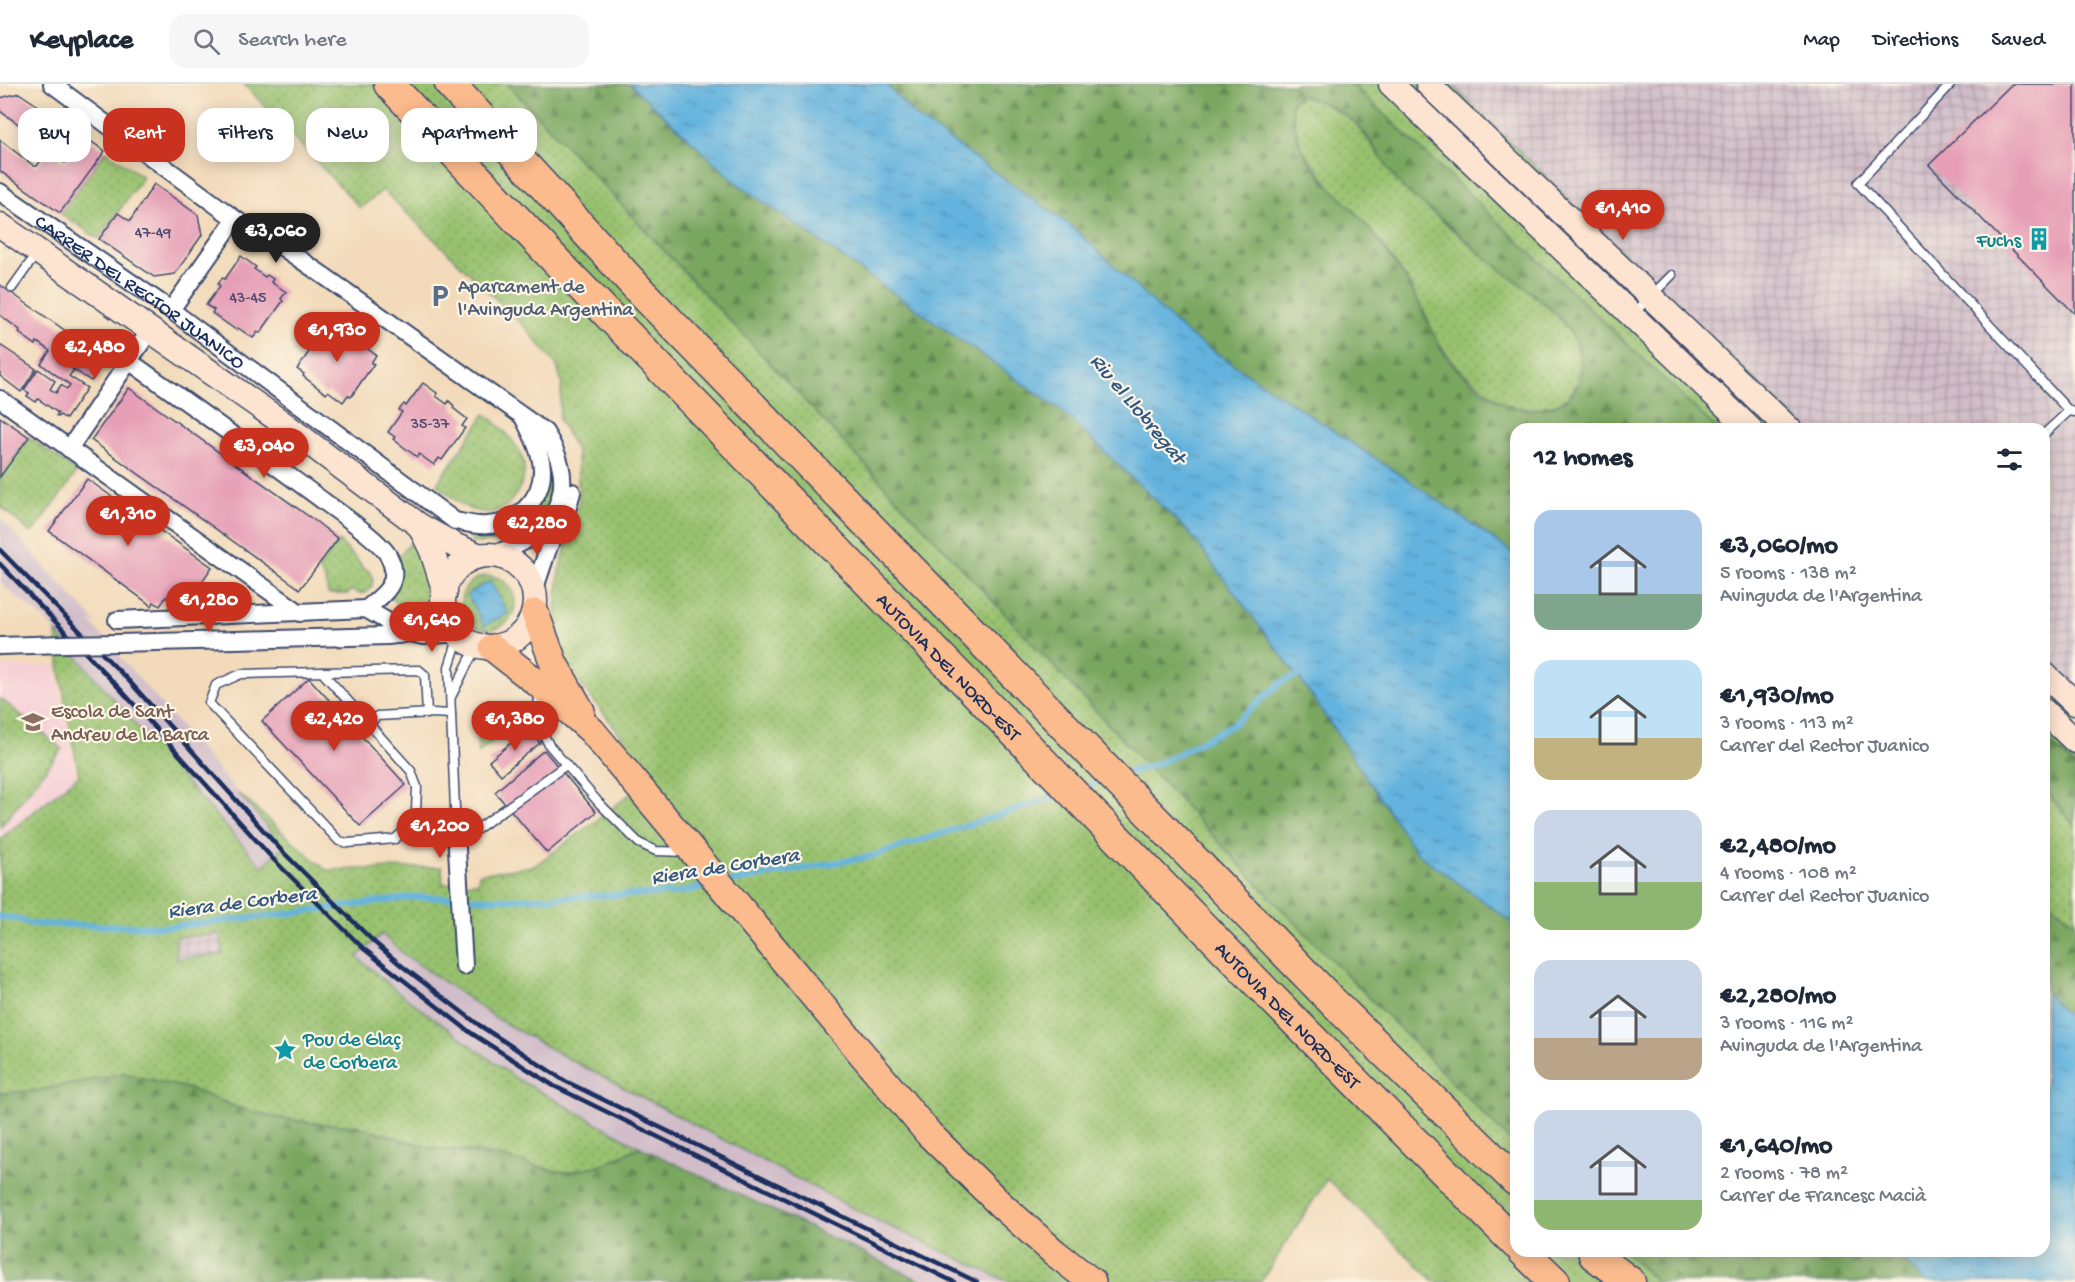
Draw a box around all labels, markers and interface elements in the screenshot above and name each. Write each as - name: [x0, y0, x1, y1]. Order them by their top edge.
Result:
- search box: [169, 14, 589, 68]
- text: Keyplace: [30, 25, 133, 58]
- icon: search: [190, 25, 223, 58]
- text: Search here: [238, 28, 347, 54]
- text: Map: [1803, 29, 1840, 54]
- text: Directions: [1873, 29, 1958, 54]
- text: Saved: [1991, 29, 2045, 54]
- chip: Buy: [18, 108, 91, 162]
- chip: Rent: [103, 108, 185, 162]
- chip: Filters: [197, 108, 294, 162]
- chip: New: [306, 108, 389, 162]
- chip: Apartment: [401, 108, 537, 162]
- pin: €1,410: [1574, 190, 1672, 241]
- text: €1,410: [1595, 198, 1651, 221]
- street label: CARRER DEL RECTOR JUANICO: [29, 211, 248, 376]
- pin: €3,060: [227, 213, 325, 264]
- text: €3,060: [245, 221, 307, 244]
- house number: 47-49: [135, 225, 171, 244]
- building icon: Fuchs: [2026, 226, 2052, 252]
- place label: Fuchs: [1975, 231, 2022, 254]
- place label: Aparcament de l'Avinguda Argentina: [458, 277, 634, 323]
- parking icon: Aparcament de l'Avinguda Argentina: [427, 283, 453, 309]
- house number: 43-45: [230, 290, 266, 309]
- pin: €1,930: [288, 312, 386, 363]
- text: €1,930: [308, 320, 366, 343]
- pin: €2,480: [46, 329, 144, 380]
- text: €2,480: [65, 337, 125, 360]
- water label: Riu el Llobregat: [1083, 350, 1192, 473]
- house number: 35-37: [410, 416, 450, 435]
- pin: €3,040: [215, 428, 313, 479]
- text: €3,040: [234, 436, 294, 459]
- icon: filters: [1993, 443, 2026, 476]
- text: 12 homes: [1534, 444, 1632, 475]
- pin: €1,310: [79, 496, 177, 547]
- text: €1,310: [100, 504, 156, 527]
- pin: €2,280: [488, 505, 586, 556]
- text: €2,280: [507, 513, 567, 536]
- text: €3,060/mo: [1720, 532, 1838, 563]
- icon: home: [1582, 534, 1654, 606]
- text: 5 rooms · 138 m²: [1720, 563, 1857, 586]
- pin: €1,280: [160, 582, 258, 633]
- text: Avinguda de l'Argentina: [1720, 586, 1922, 609]
- text: €1,280: [180, 590, 238, 613]
- street label: AUTOVIA DEL NORD-EST: [870, 590, 1025, 748]
- pin: €1,640: [383, 602, 481, 653]
- text: €1,640: [403, 610, 461, 633]
- text: €1,930/mo: [1720, 682, 1834, 713]
- icon: home: [1582, 684, 1654, 756]
- pin: €2,420: [285, 701, 383, 752]
- pin: €1,380: [466, 701, 564, 752]
- place label: Escola de Sant Andreu de la Barca: [51, 702, 210, 748]
- school or university icon: Escola de Sant Andreu de la Barca: [20, 709, 46, 735]
- text: €2,420: [305, 709, 363, 732]
- text: €1,380: [486, 709, 544, 732]
- text: 3 rooms · 113 m²: [1720, 713, 1854, 736]
- text: Carrer del Rector Juanico: [1720, 736, 1929, 759]
- pin: €1,200: [391, 808, 489, 859]
- text: €1,200: [411, 816, 469, 839]
- text: €2,480/mo: [1720, 832, 1836, 863]
- icon: home: [1582, 834, 1654, 906]
- water label: Riera de Corbera: [650, 844, 803, 892]
- text: 4 rooms · 108 m²: [1720, 863, 1857, 886]
- water label: Riera de Corbera: [167, 883, 319, 926]
- text: Carrer del Rector Juanico: [1720, 886, 1929, 909]
- street label: AUTOVIA DEL NORD-EST: [1208, 938, 1364, 1096]
- text: €2,280/mo: [1720, 982, 1836, 1013]
- icon: home: [1582, 984, 1654, 1056]
- text: 3 rooms · 116 m²: [1720, 1013, 1853, 1036]
- place label: Pou de Glaç de Corbera: [302, 1030, 401, 1076]
- text: Avinguda de l'Argentina: [1720, 1036, 1922, 1059]
- place icon: Pou de Glaç de Corbera: [272, 1037, 298, 1063]
- text: €1,640/mo: [1720, 1132, 1833, 1163]
- icon: home: [1582, 1134, 1654, 1206]
- text: 2 rooms · 78 m²: [1720, 1163, 1848, 1186]
- text: Carrer de Francesc Macià: [1720, 1186, 1926, 1209]

